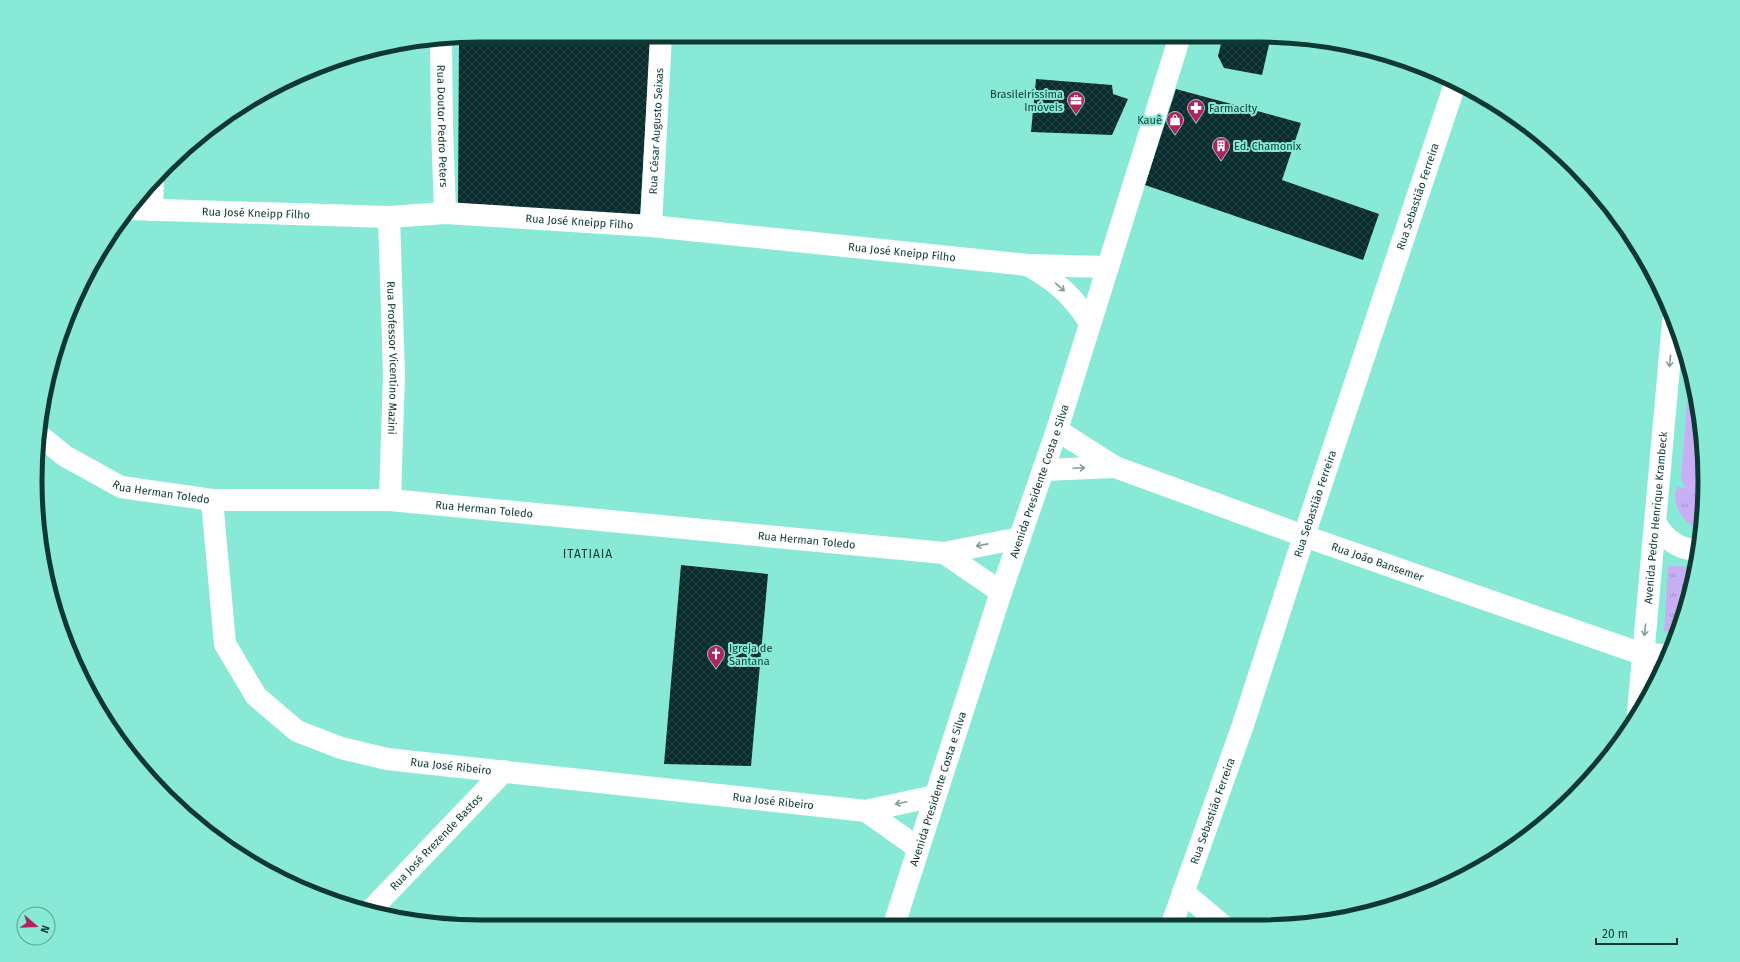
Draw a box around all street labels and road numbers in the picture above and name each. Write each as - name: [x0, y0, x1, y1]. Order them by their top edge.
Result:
- street label: Rua Doutor Pedro Peters: [434, 65, 450, 187]
- street label: Rua César Augusto Seixas: [647, 68, 666, 195]
- street label: Rua Sebastião Ferreira: [1394, 141, 1442, 252]
- street label: Rua José Kneipp Filho: [202, 205, 310, 222]
- street label: Rua José Kneipp Filho: [525, 212, 634, 232]
- street label: Rua José Kneipp Filho: [847, 240, 956, 264]
- street label: Rua Professor Vicentino Mazini: [384, 281, 400, 435]
- street label: Avenida Presidente Costa e Silva: [1007, 403, 1072, 560]
- street label: Avenida Pedro Henrique Krambeck: [1642, 431, 1670, 605]
- street label: Rua Sebastião Ferreira: [1292, 449, 1339, 559]
- street label: Rua Herman Toledo: [110, 478, 211, 507]
- street label: Rua Herman Toledo: [435, 498, 534, 521]
- street label: Rua Herman Toledo: [757, 529, 856, 552]
- street label: Rua João Bansemer: [1330, 540, 1426, 585]
- street label: Avenida Presidente Costa e Silva: [907, 710, 969, 868]
- street label: Rua José Ribeiro: [410, 756, 492, 777]
- street label: Rua Sebastião Ferreira: [1188, 756, 1238, 866]
- street label: Rua José Ribeiro: [732, 791, 814, 812]
- street label: Rua José Rrezende Bastos: [387, 792, 485, 893]

